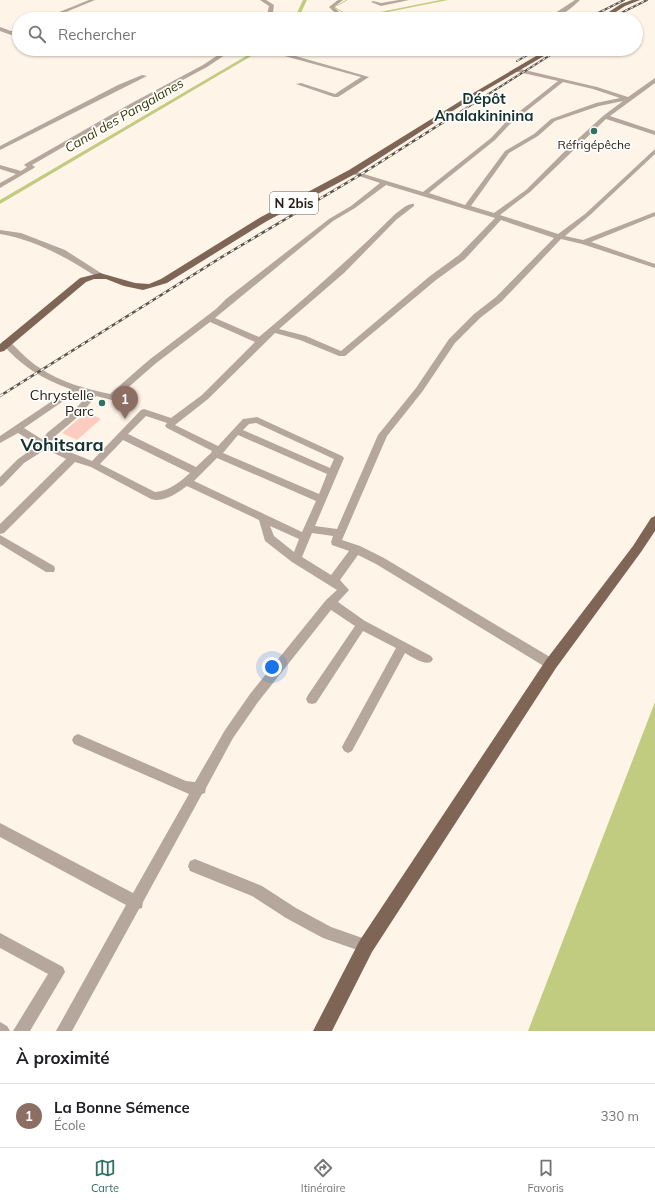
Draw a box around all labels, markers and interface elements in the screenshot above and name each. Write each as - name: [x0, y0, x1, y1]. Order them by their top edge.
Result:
- search box: [12, 12, 643, 56]
- icon: search: [26, 23, 48, 45]
- text: Rechercher: [58, 25, 136, 44]
- water label: Canal des Pangalanes: [62, 74, 186, 156]
- district label: Dépôt Analakininina: [434, 89, 534, 125]
- marker: Réfrigépêche: [589, 126, 599, 136]
- place label: Réfrigépêche: [558, 137, 630, 152]
- road number: N 2bis: [270, 192, 318, 214]
- place label: Chrystelle Parc: [30, 386, 94, 420]
- pin: 1: [112, 386, 138, 419]
- marker: Chrystelle Parc: [97, 398, 107, 408]
- district label: Vohitsara: [19, 433, 104, 456]
- your location: [262, 657, 282, 677]
- text: À proximité: [16, 1047, 110, 1068]
- text: La Bonne Sémence: [54, 1098, 190, 1117]
- text: 1: [25, 1108, 33, 1124]
- text: 330 m: [601, 1108, 639, 1124]
- text: École: [54, 1117, 86, 1133]
- tab: Carte: [91, 1157, 119, 1195]
- tab: Itinéraire: [301, 1157, 346, 1195]
- tab: Favoris: [527, 1157, 564, 1195]

